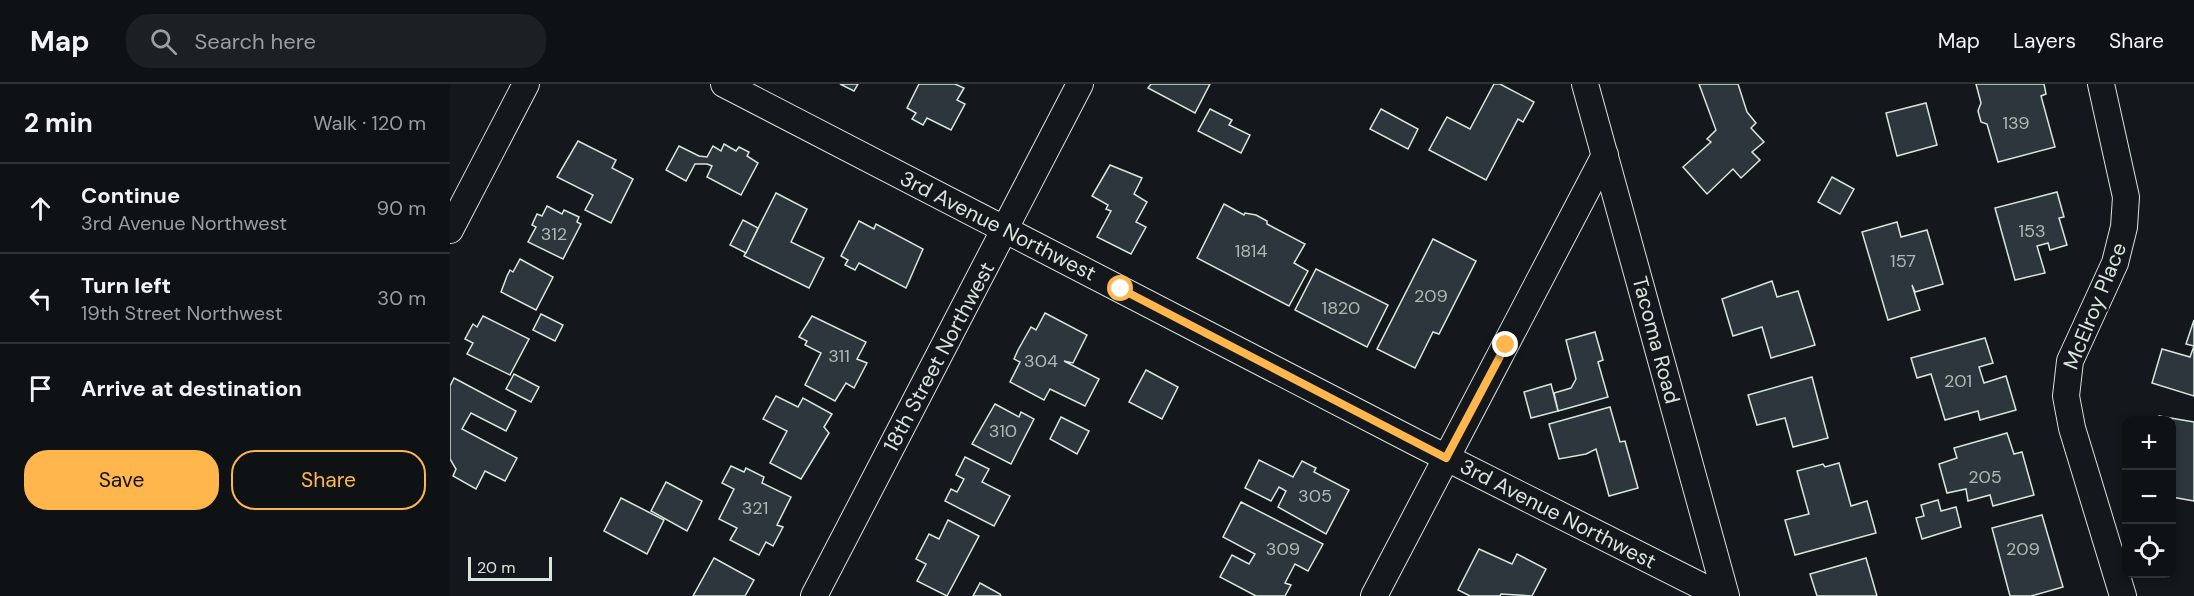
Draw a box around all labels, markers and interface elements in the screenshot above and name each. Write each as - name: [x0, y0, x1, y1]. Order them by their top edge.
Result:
- search box: [126, 14, 546, 68]
- text: Map: [30, 23, 90, 60]
- icon: search: [147, 25, 180, 58]
- text: Search here: [195, 27, 316, 56]
- text: Map: [1938, 27, 1980, 55]
- text: Layers: [2013, 27, 2076, 55]
- text: Share: [2109, 27, 2164, 55]
- text: 2 min: [24, 106, 93, 140]
- text: Walk · 120 m: [313, 110, 426, 136]
- house number: 139: [2002, 111, 2030, 135]
- street label: 3rd Avenue Northwest: [895, 164, 1101, 288]
- text: Continue: [81, 181, 180, 210]
- icon: ahead: [24, 192, 57, 225]
- text: 90 m: [377, 195, 426, 221]
- text: 3rd Avenue Northwest: [81, 210, 287, 236]
- house number: 153: [2018, 219, 2046, 243]
- house number: 312: [541, 222, 567, 246]
- street label: McElroy Place: [2057, 238, 2133, 374]
- house number: 1814: [1235, 239, 1267, 263]
- house number: 157: [1890, 249, 1916, 273]
- street label: 18th Street Northwest: [877, 257, 1001, 457]
- text: Turn left: [81, 271, 171, 300]
- street label: Tacoma Road: [1626, 273, 1686, 407]
- route start: [1107, 275, 1133, 301]
- icon: left: [24, 282, 57, 315]
- house number: 209: [1414, 284, 1448, 308]
- text: 30 m: [377, 285, 426, 311]
- house number: 1820: [1322, 296, 1360, 320]
- text: 19th Street Northwest: [81, 300, 283, 326]
- route end: [1492, 331, 1518, 357]
- house number: 311: [828, 344, 850, 368]
- house number: 304: [1024, 349, 1058, 373]
- house number: 201: [1944, 369, 1972, 393]
- icon: arrive: [24, 372, 57, 405]
- text: Arrive at destination: [81, 374, 302, 403]
- map controls: [2122, 416, 2176, 578]
- button: +: [2122, 416, 2176, 470]
- house number: 310: [989, 419, 1017, 443]
- button: Save: [24, 450, 219, 510]
- button: Share: [231, 450, 426, 510]
- street label: 3rd Avenue Northwest: [1455, 452, 1661, 576]
- house number: 205: [1968, 465, 2002, 489]
- button: −: [2122, 470, 2176, 524]
- house number: 305: [1298, 484, 1332, 508]
- house number: 321: [742, 496, 768, 520]
- button: locate: [2122, 524, 2176, 578]
- house number: 309: [1266, 537, 1300, 561]
- house number: 209: [2006, 537, 2040, 561]
- scale bar: [468, 554, 552, 582]
- text: 20 m: [477, 557, 516, 578]

